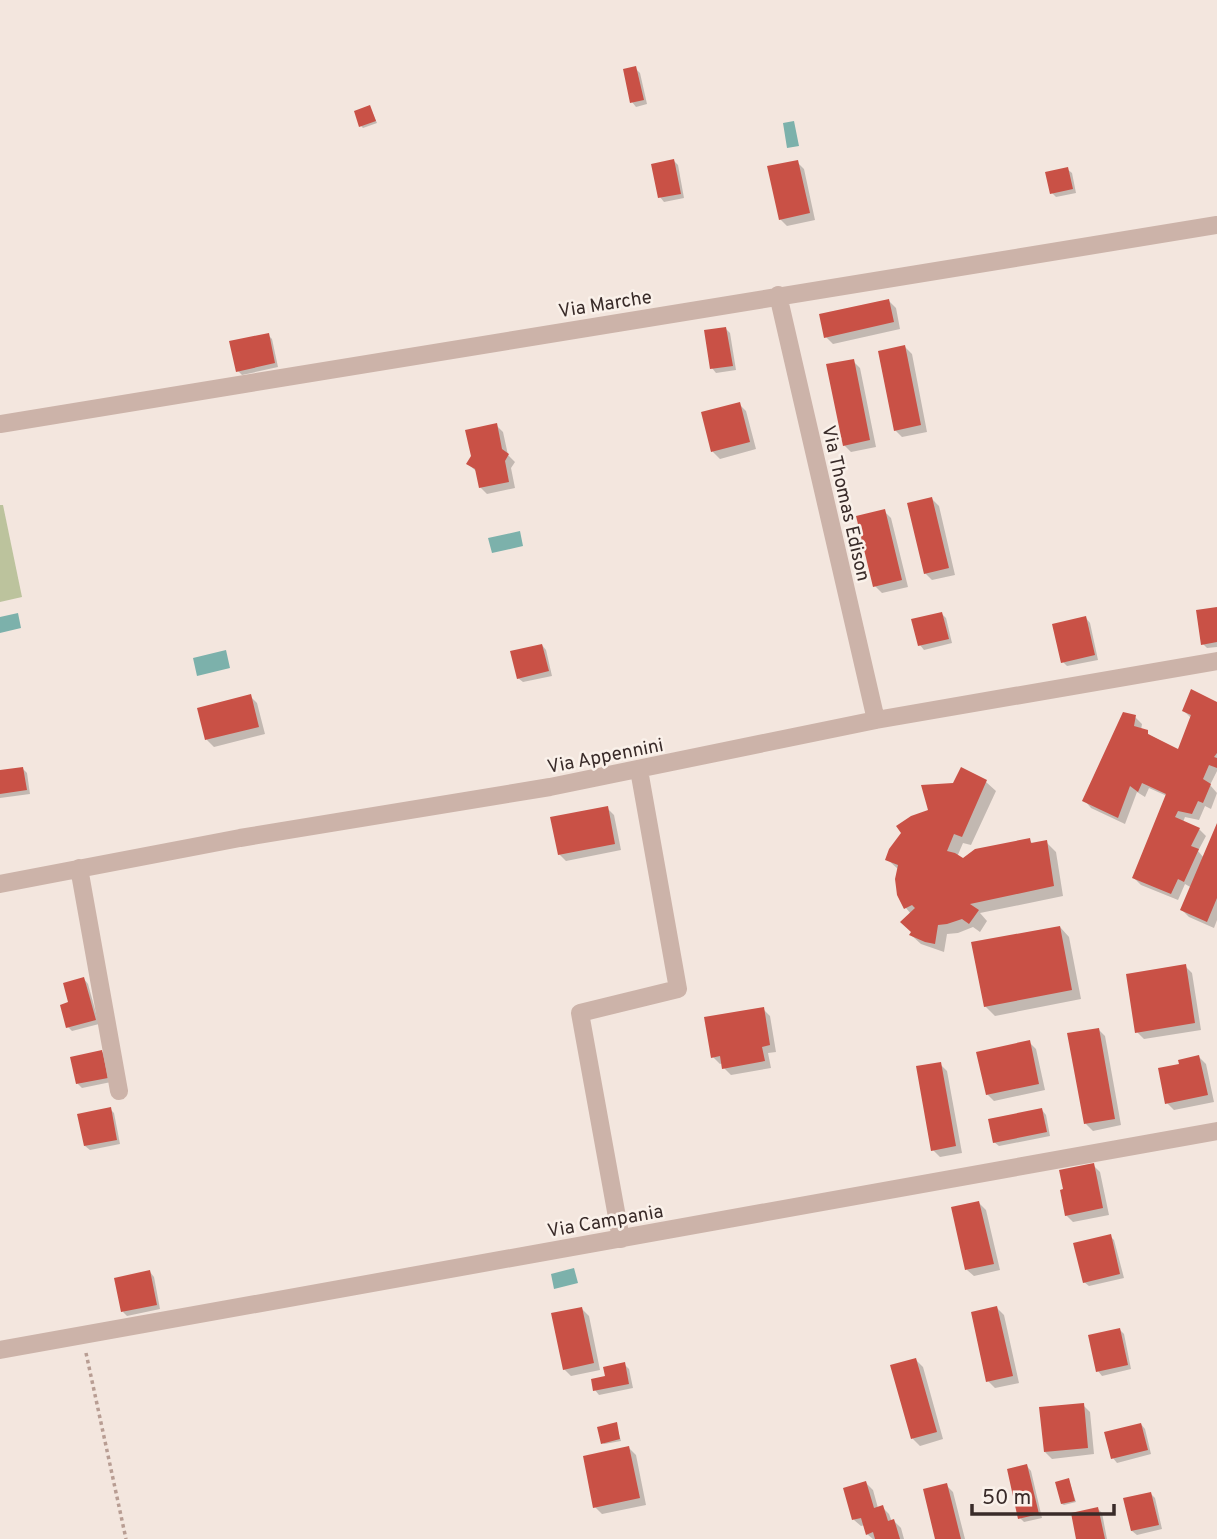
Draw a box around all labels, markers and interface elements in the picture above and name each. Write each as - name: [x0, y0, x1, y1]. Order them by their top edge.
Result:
- street label: Via Marche: [557, 286, 654, 324]
- street label: Via Thomas Edison: [815, 423, 875, 584]
- street label: Via Appennini: [545, 734, 666, 780]
- street label: Via Campania: [545, 1200, 665, 1244]
- scale bar: [972, 1472, 1114, 1516]
- text: 50 m: [982, 1485, 1031, 1512]

